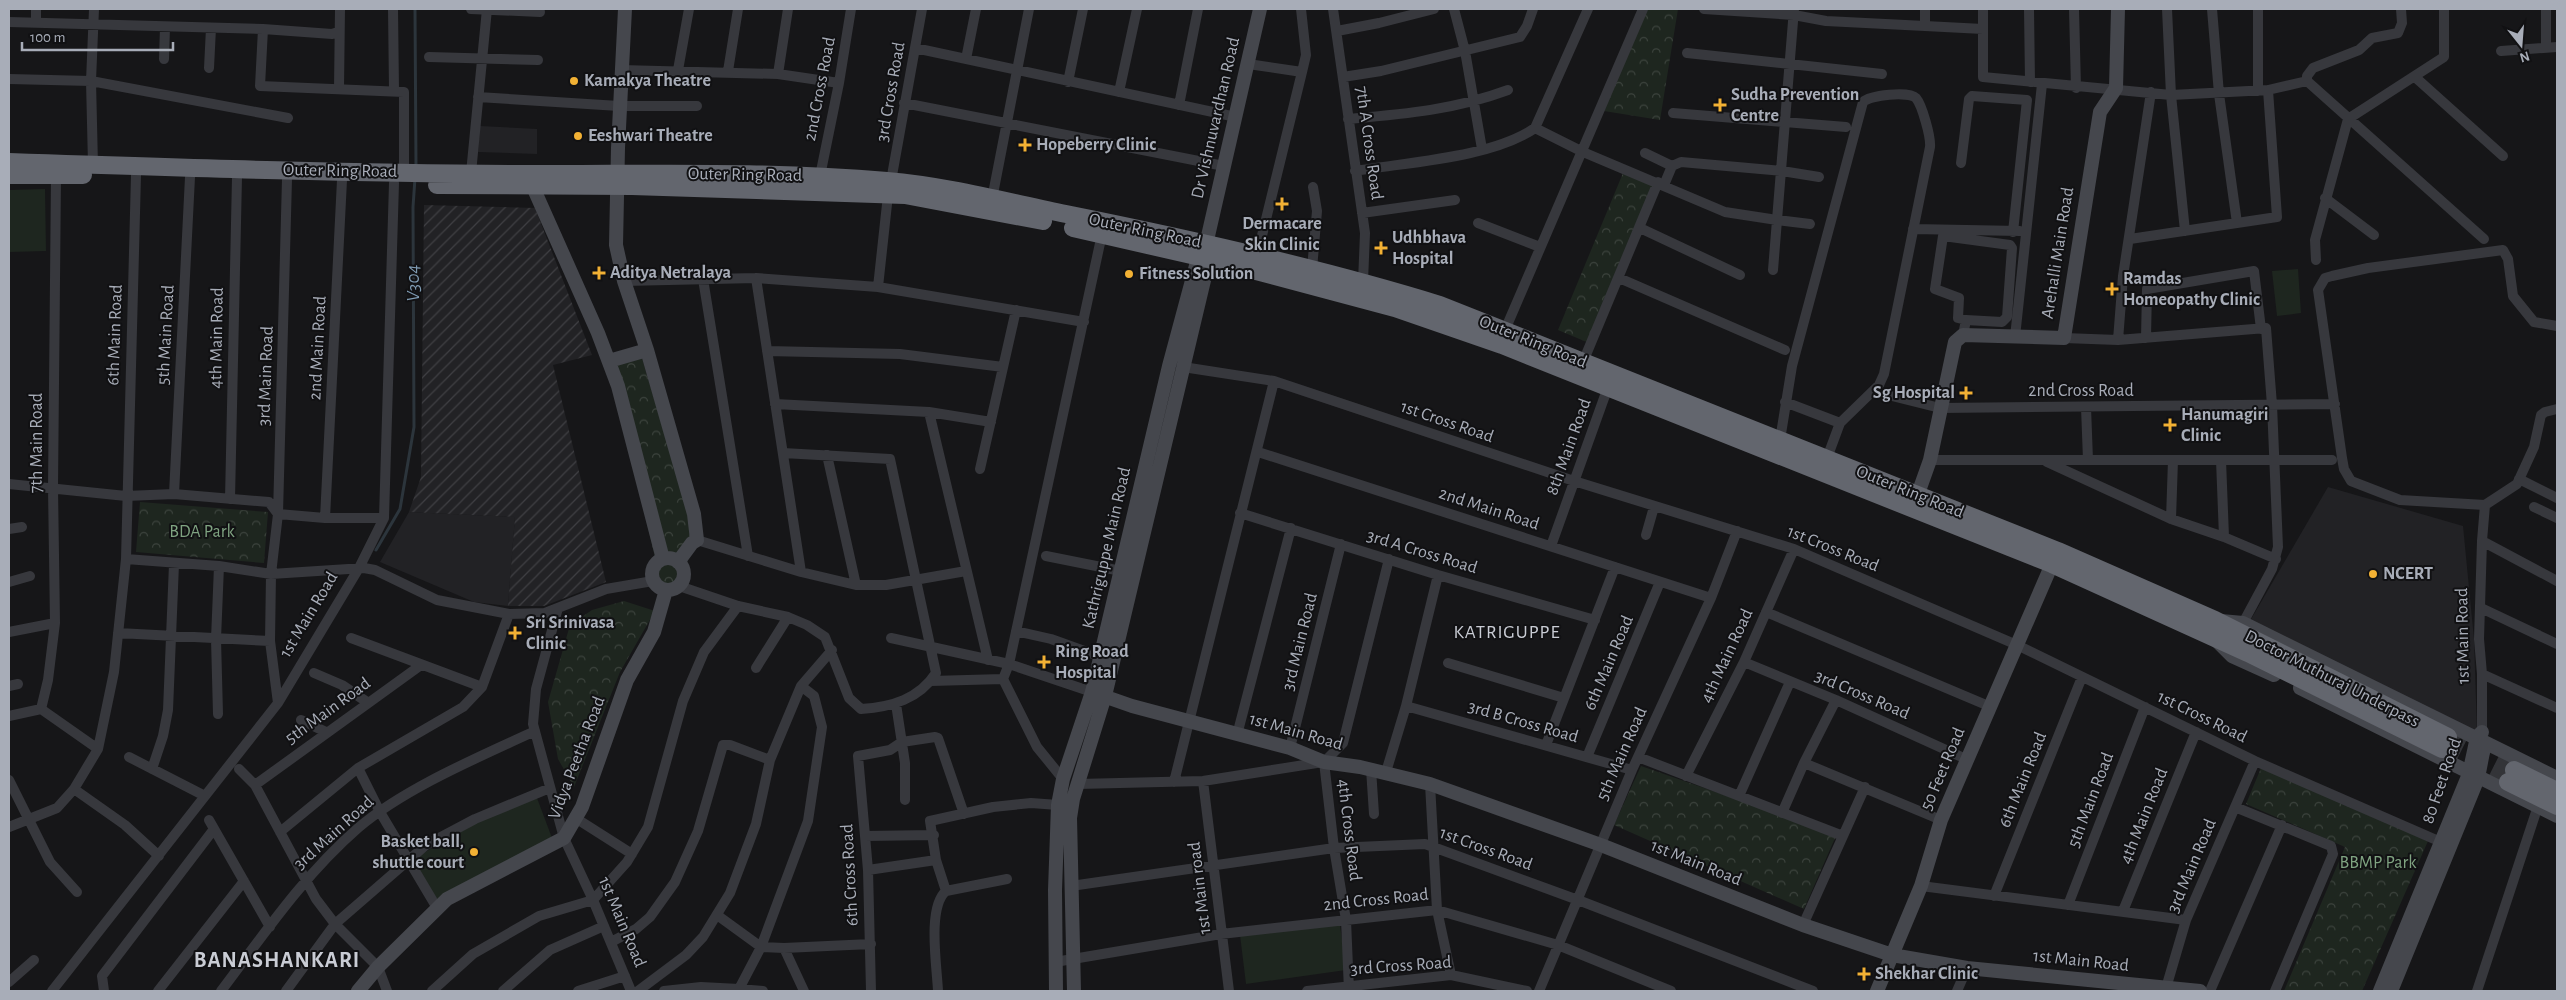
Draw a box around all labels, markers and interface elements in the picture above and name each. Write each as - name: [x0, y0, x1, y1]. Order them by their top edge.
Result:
- scale bar: [22, 20, 174, 52]
- north arrow: [2496, 20, 2546, 70]
- text: 100 m: [30, 30, 65, 45]
- street label: 2nd Cross Road: [801, 36, 839, 142]
- street label: Dr Vishnuvardhan Road: [1189, 36, 1243, 200]
- street label: 3rd Cross Road: [873, 41, 909, 143]
- text: N: [2518, 48, 2531, 65]
- place label: Kamakya Theatre: [584, 72, 711, 90]
- marker: Kamakya Theatre: [568, 75, 580, 87]
- street label: 7th A Cross Road: [1352, 85, 1386, 201]
- place label: Sudha Prevention Centre: [1731, 86, 1859, 125]
- marker: Sudha Prevention Centre: [1713, 98, 1727, 112]
- place label: Eeshwari Theatre: [588, 127, 713, 145]
- marker: Eeshwari Theatre: [572, 130, 584, 142]
- place label: Hopeberry Clinic: [1036, 136, 1156, 154]
- marker: Hopeberry Clinic: [1018, 138, 1032, 152]
- street label: Outer Ring Road: [283, 161, 397, 181]
- street label: Outer Ring Road: [688, 165, 802, 185]
- street label: Arehalli Main Road: [2039, 186, 2077, 320]
- marker: Dermacare Skin Clinic: [1275, 197, 1289, 211]
- street label: Outer Ring Road: [1087, 210, 1203, 252]
- place label: Dermacare Skin Clinic: [1242, 215, 1322, 254]
- place label: Udhbhava Hospital: [1392, 229, 1466, 268]
- marker: Udhbhava Hospital: [1374, 241, 1388, 255]
- water label: V304: [404, 264, 423, 302]
- place label: Aditya Netralaya: [610, 264, 731, 282]
- place label: Fitness Solution: [1139, 265, 1253, 283]
- marker: Aditya Netralaya: [592, 266, 606, 280]
- marker: Fitness Solution: [1123, 268, 1135, 280]
- place label: Ramdas Homeopathy Clinic: [2123, 270, 2260, 309]
- marker: Ramdas Homeopathy Clinic: [2105, 282, 2119, 296]
- street label: 6th Main Road: [104, 284, 126, 386]
- street label: 5th Main Road: [154, 284, 178, 386]
- street label: 4th Main Road: [207, 287, 227, 389]
- street label: 2nd Main Road: [306, 295, 330, 401]
- street label: Outer Ring Road: [1477, 312, 1589, 372]
- street label: 3rd Main Road: [255, 326, 277, 426]
- street label: 2nd Cross Road: [2028, 382, 2134, 400]
- place label: Sg Hospital: [1873, 384, 1955, 402]
- marker: Sg Hospital: [1959, 386, 1973, 400]
- street label: 7th Main Road: [28, 393, 46, 493]
- street label: 8th Main Road: [1543, 396, 1595, 498]
- street label: 1st Cross Road: [1398, 398, 1496, 446]
- place label: Hanumagiri Clinic: [2181, 406, 2268, 445]
- marker: Hanumagiri Clinic: [2163, 418, 2177, 432]
- street label: Outer Ring Road: [1854, 462, 1966, 522]
- street label: Kathriguppe Main Road: [1080, 465, 1134, 631]
- street label: 2nd Main Road: [1437, 484, 1541, 534]
- street label: 1st Cross Road: [1785, 522, 1881, 576]
- park label: BDA Park: [169, 523, 236, 541]
- street label: 3rd A Cross Road: [1365, 527, 1479, 577]
- place label: NCERT: [2383, 565, 2433, 583]
- marker: NCERT: [2367, 568, 2379, 580]
- street label: 1st Main Road: [276, 569, 342, 661]
- street label: 1st Main Road: [2453, 588, 2473, 684]
- street label: 3rd Main Road: [1279, 591, 1321, 693]
- street label: 4th Main Road: [1697, 606, 1757, 706]
- street label: 6th Main Road: [1581, 613, 1637, 713]
- place label: Sri Srinivasa Clinic: [526, 614, 615, 653]
- district label: KATRIGUPPE: [1453, 623, 1561, 642]
- marker: Sri Srinivasa Clinic: [508, 626, 522, 640]
- street label: Doctor Muthuraj Underpass: [2242, 627, 2422, 731]
- place label: Ring Road Hospital: [1055, 643, 1129, 682]
- marker: Ring Road Hospital: [1037, 655, 1051, 669]
- street label: 3rd Cross Road: [1812, 667, 1912, 723]
- street label: 5th Main Road: [282, 674, 374, 748]
- street label: 1st Cross Road: [2154, 688, 2250, 746]
- street label: Vidya Peetha Road: [545, 694, 609, 822]
- street label: 3rd B Cross Road: [1466, 698, 1580, 746]
- street label: 5th Main Road: [1593, 704, 1651, 804]
- street label: 1st Main Road: [1247, 710, 1345, 754]
- street label: 50 Feet Road: [1917, 725, 1969, 813]
- street label: 6th Main Road: [1996, 730, 2050, 830]
- street label: 80 Feet Road: [2419, 736, 2465, 826]
- street label: 5th Main Road: [2065, 750, 2117, 850]
- street label: 4th Main Road: [2117, 766, 2171, 866]
- street label: 4th Cross Road: [1334, 778, 1364, 882]
- street label: 3rd Main Road: [291, 793, 377, 873]
- street label: 3rd Main Road: [2164, 816, 2220, 916]
- street label: 6th Cross Road: [838, 823, 862, 927]
- street label: 1st Cross Road: [1437, 824, 1535, 874]
- place label: Basket ball, shuttle court: [372, 833, 464, 872]
- street label: 1st Main Road: [1648, 837, 1744, 889]
- street label: 1st Main road: [1185, 841, 1215, 935]
- marker: Basket ball, shuttle court: [468, 846, 480, 858]
- park label: BBMP Park: [2340, 854, 2417, 872]
- street label: 1st Main Road: [595, 874, 649, 970]
- street label: 2nd Cross Road: [1323, 886, 1429, 914]
- street label: 1st Main Road: [2032, 947, 2130, 975]
- district label: BANASHANKARI: [194, 949, 360, 971]
- street label: 3rd Cross Road: [1350, 953, 1452, 979]
- place label: Shekhar Clinic: [1875, 965, 1978, 983]
- marker: Shekhar Clinic: [1857, 967, 1871, 981]

